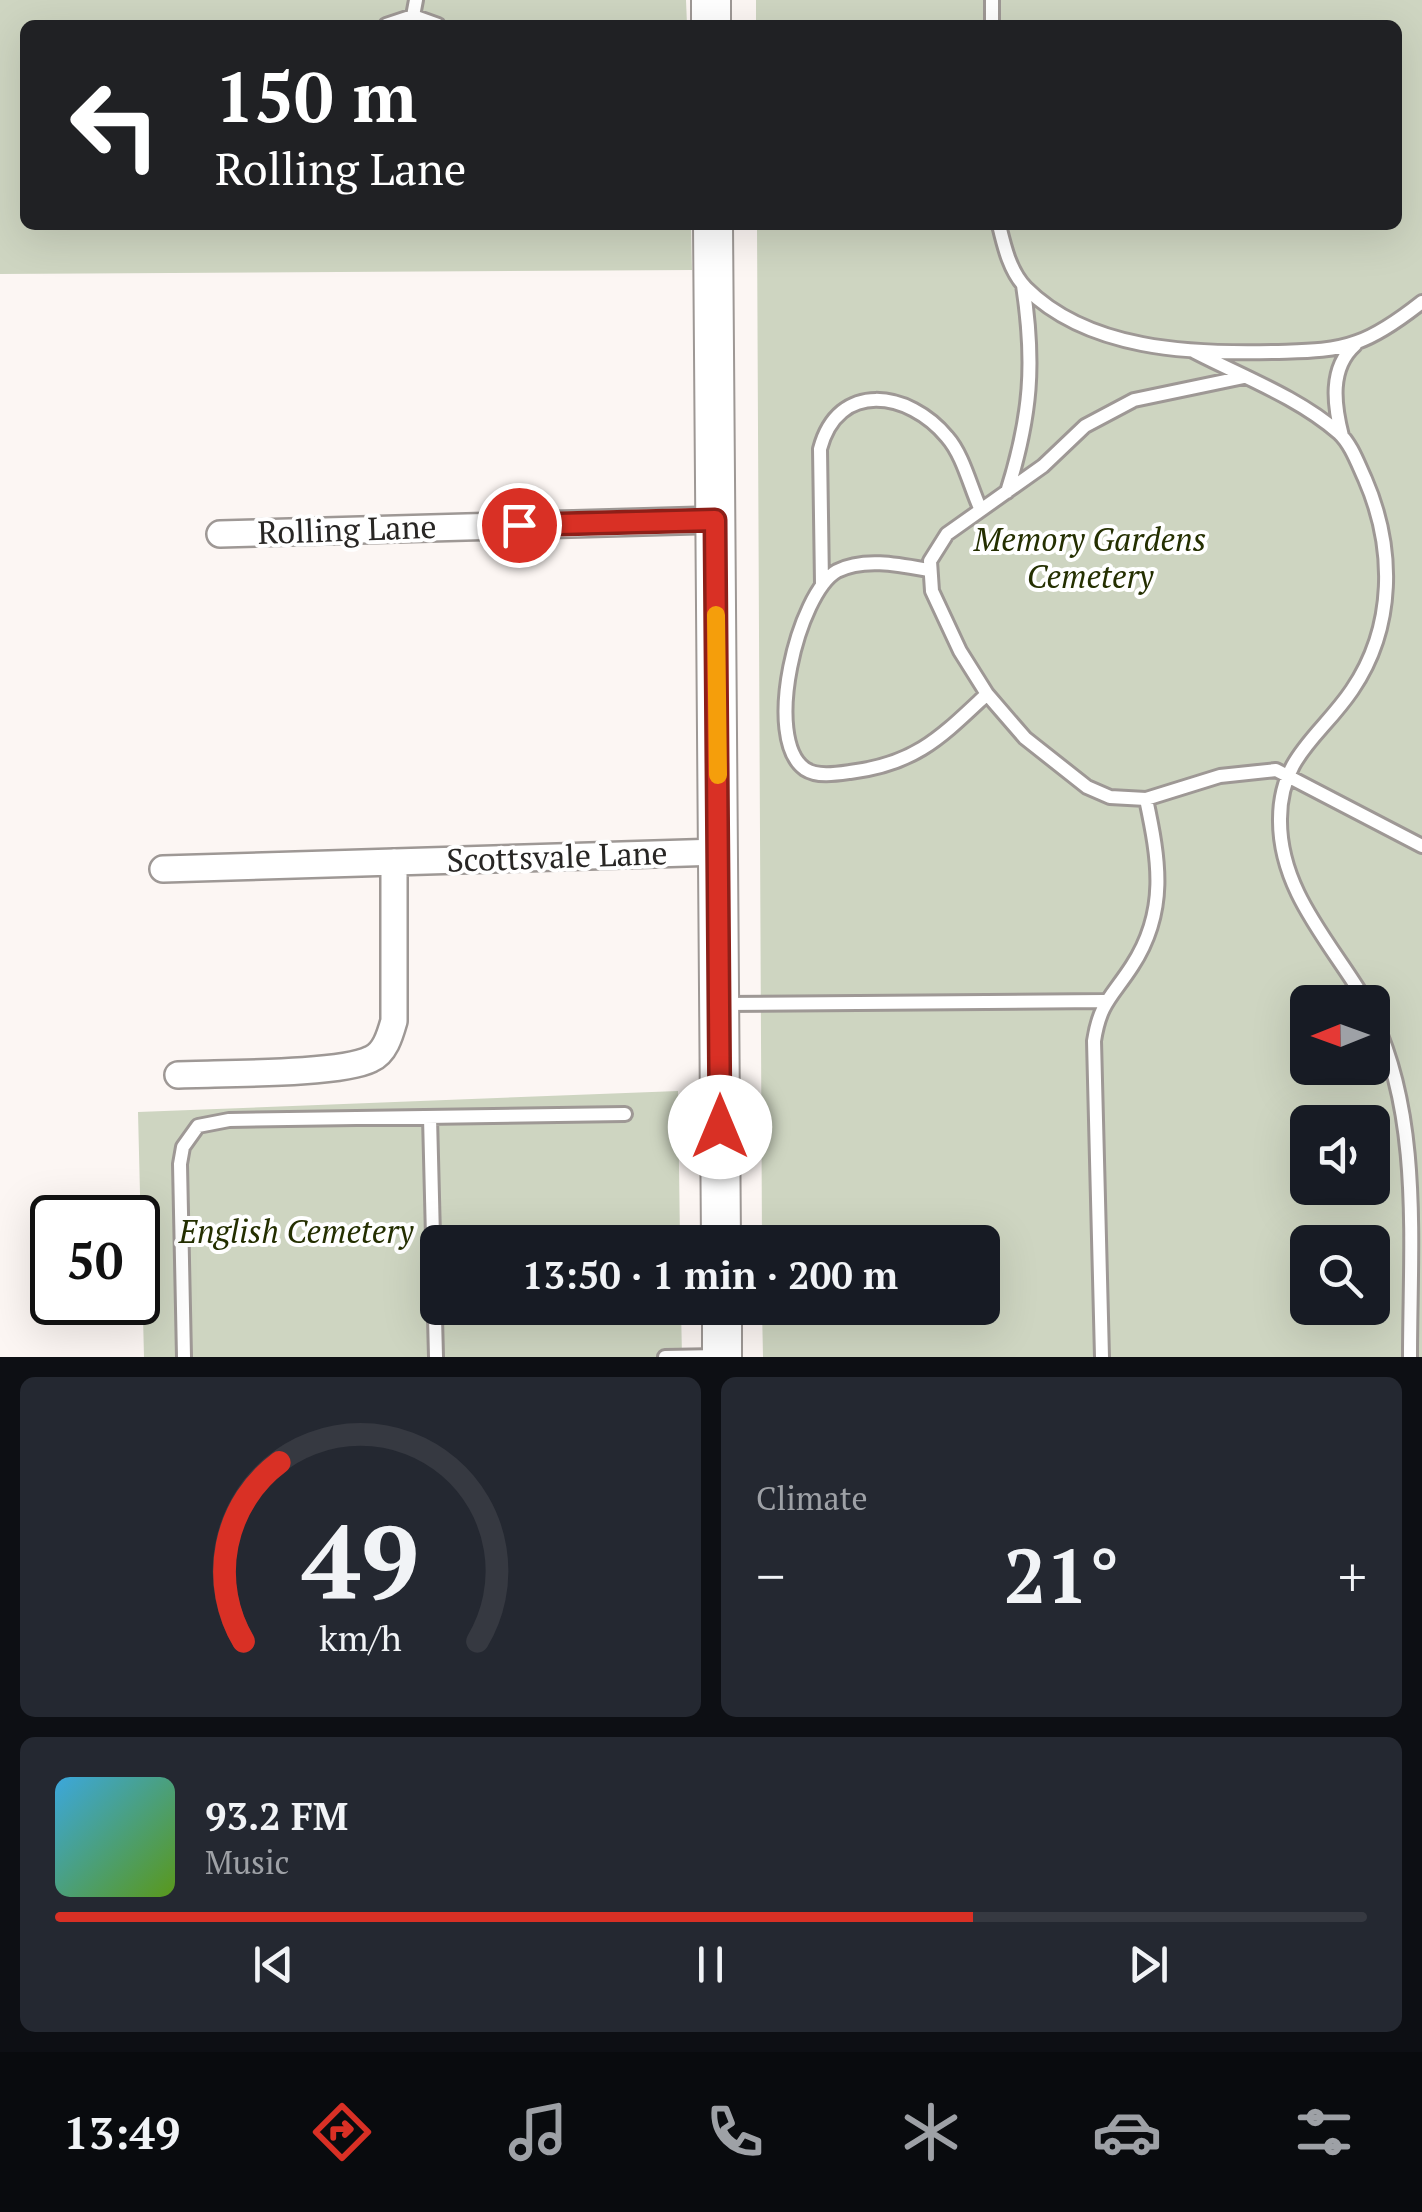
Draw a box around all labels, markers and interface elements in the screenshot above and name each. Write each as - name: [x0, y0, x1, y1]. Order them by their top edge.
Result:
- text: 150 m: [215, 49, 417, 142]
- icon: left: [50, 60, 180, 190]
- text: Rolling Lane: [215, 138, 466, 198]
- pin: [477, 483, 562, 568]
- icon: arrive: [492, 498, 547, 553]
- street label: Rolling Lane: [257, 505, 437, 553]
- park label: Memory Gardens Cemetery: [973, 518, 1206, 597]
- street label: Scottsvale Lane: [446, 831, 668, 881]
- north arrow: [1290, 985, 1390, 1085]
- map controls: [1290, 985, 1390, 1325]
- position arrow: [668, 1075, 772, 1179]
- button: sound: [1290, 1105, 1390, 1205]
- speed limit sign: 50: [30, 1195, 160, 1325]
- park label: English Cemetery: [178, 1210, 415, 1252]
- button: search: [1290, 1225, 1390, 1325]
- text: 13:50 · 1 min · 200 m: [522, 1250, 898, 1300]
- text: Climate: [756, 1477, 868, 1519]
- text: 49: [302, 1491, 419, 1629]
- text: 21°: [1004, 1525, 1119, 1624]
- text: −: [756, 1539, 785, 1612]
- text: +: [1338, 1539, 1367, 1612]
- text: km/h: [319, 1614, 402, 1661]
- text: 93.2 FM: [205, 1791, 348, 1841]
- text: Music: [205, 1841, 290, 1883]
- icon: previous: [246, 1937, 301, 1992]
- icon: pause: [683, 1937, 738, 1992]
- icon: next: [1121, 1937, 1176, 1992]
- icon: directions: [307, 2097, 377, 2167]
- icon: music: [503, 2097, 573, 2167]
- icon: phone: [700, 2097, 770, 2167]
- icon: climate: [896, 2097, 966, 2167]
- icon: car: [1092, 2097, 1162, 2167]
- icon: filters: [1289, 2097, 1359, 2167]
- text: 13:49: [63, 2102, 180, 2162]

